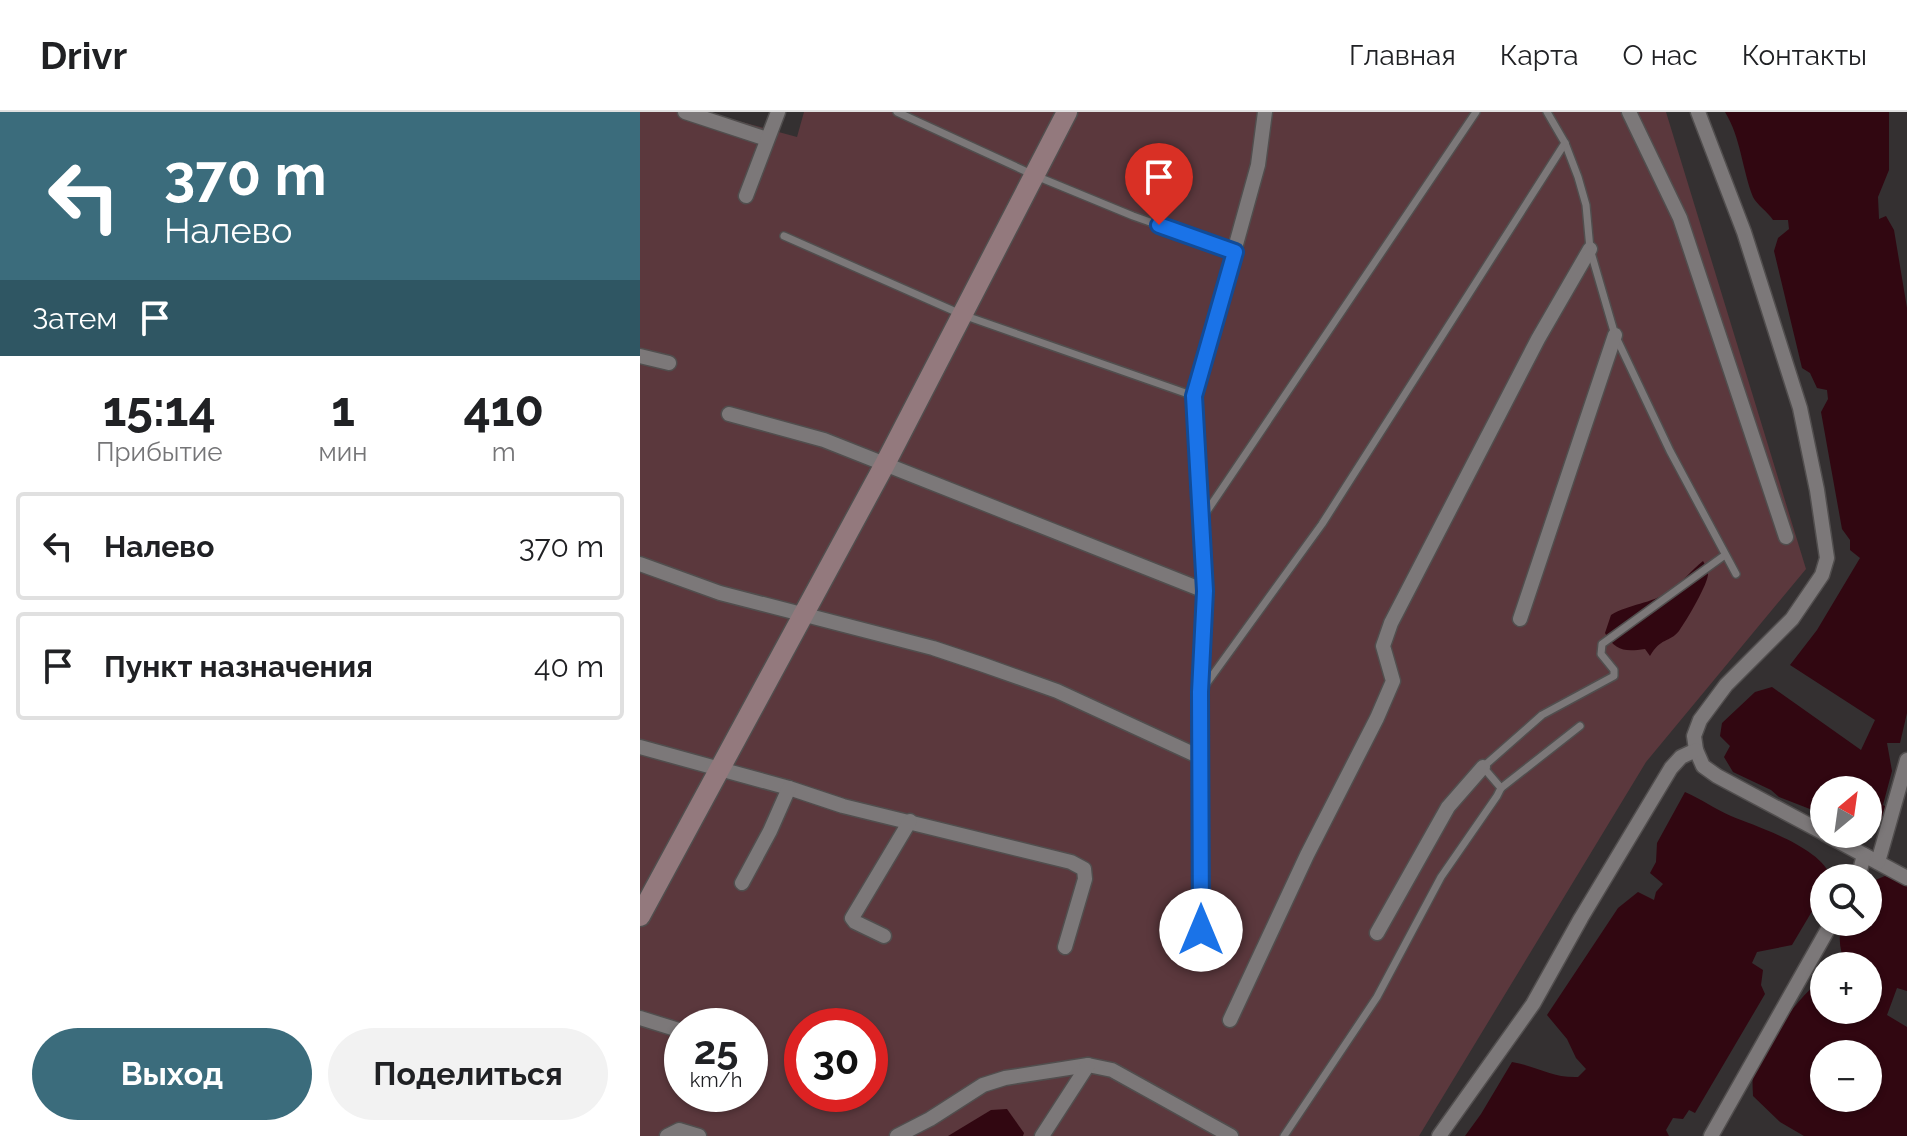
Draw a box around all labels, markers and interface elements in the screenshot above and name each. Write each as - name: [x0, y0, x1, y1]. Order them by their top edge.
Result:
- text: Drivr: [40, 33, 127, 78]
- text: Главная: [1349, 39, 1456, 72]
- text: Карта: [1500, 39, 1579, 72]
- text: О нас: [1623, 39, 1698, 72]
- text: Контакты: [1742, 39, 1867, 72]
- text: 370 m: [164, 142, 327, 208]
- pin: [1125, 143, 1193, 225]
- icon: left: [32, 144, 136, 248]
- icon: arrive: [1137, 155, 1181, 199]
- text: Налево: [164, 209, 292, 251]
- icon: arrive: [133, 296, 177, 340]
- text: Затем: [32, 301, 117, 336]
- text: 15:14: [103, 381, 216, 437]
- text: 1: [331, 381, 355, 437]
- text: 410: [463, 381, 544, 437]
- text: Прибытие: [96, 437, 223, 467]
- text: мин: [319, 437, 367, 467]
- text: m: [492, 437, 516, 467]
- icon: left: [36, 524, 80, 568]
- text: Налево: [104, 529, 214, 564]
- text: 370 m: [519, 529, 604, 564]
- icon: arrive: [36, 644, 80, 688]
- text: Пункт назначения: [104, 649, 373, 684]
- text: 40 m: [534, 649, 604, 684]
- north arrow: [1810, 776, 1882, 848]
- map controls: [1810, 776, 1882, 1112]
- button: search: [1810, 864, 1882, 936]
- position arrow: [1159, 888, 1243, 972]
- button: +: [1810, 952, 1882, 1024]
- speed limit sign: 30: [784, 1008, 888, 1112]
- text: 25: [694, 1026, 738, 1073]
- button: Выход: [32, 1028, 312, 1120]
- button: Поделиться: [328, 1028, 608, 1120]
- button: −: [1810, 1040, 1882, 1112]
- text: km/h: [690, 1068, 742, 1092]

